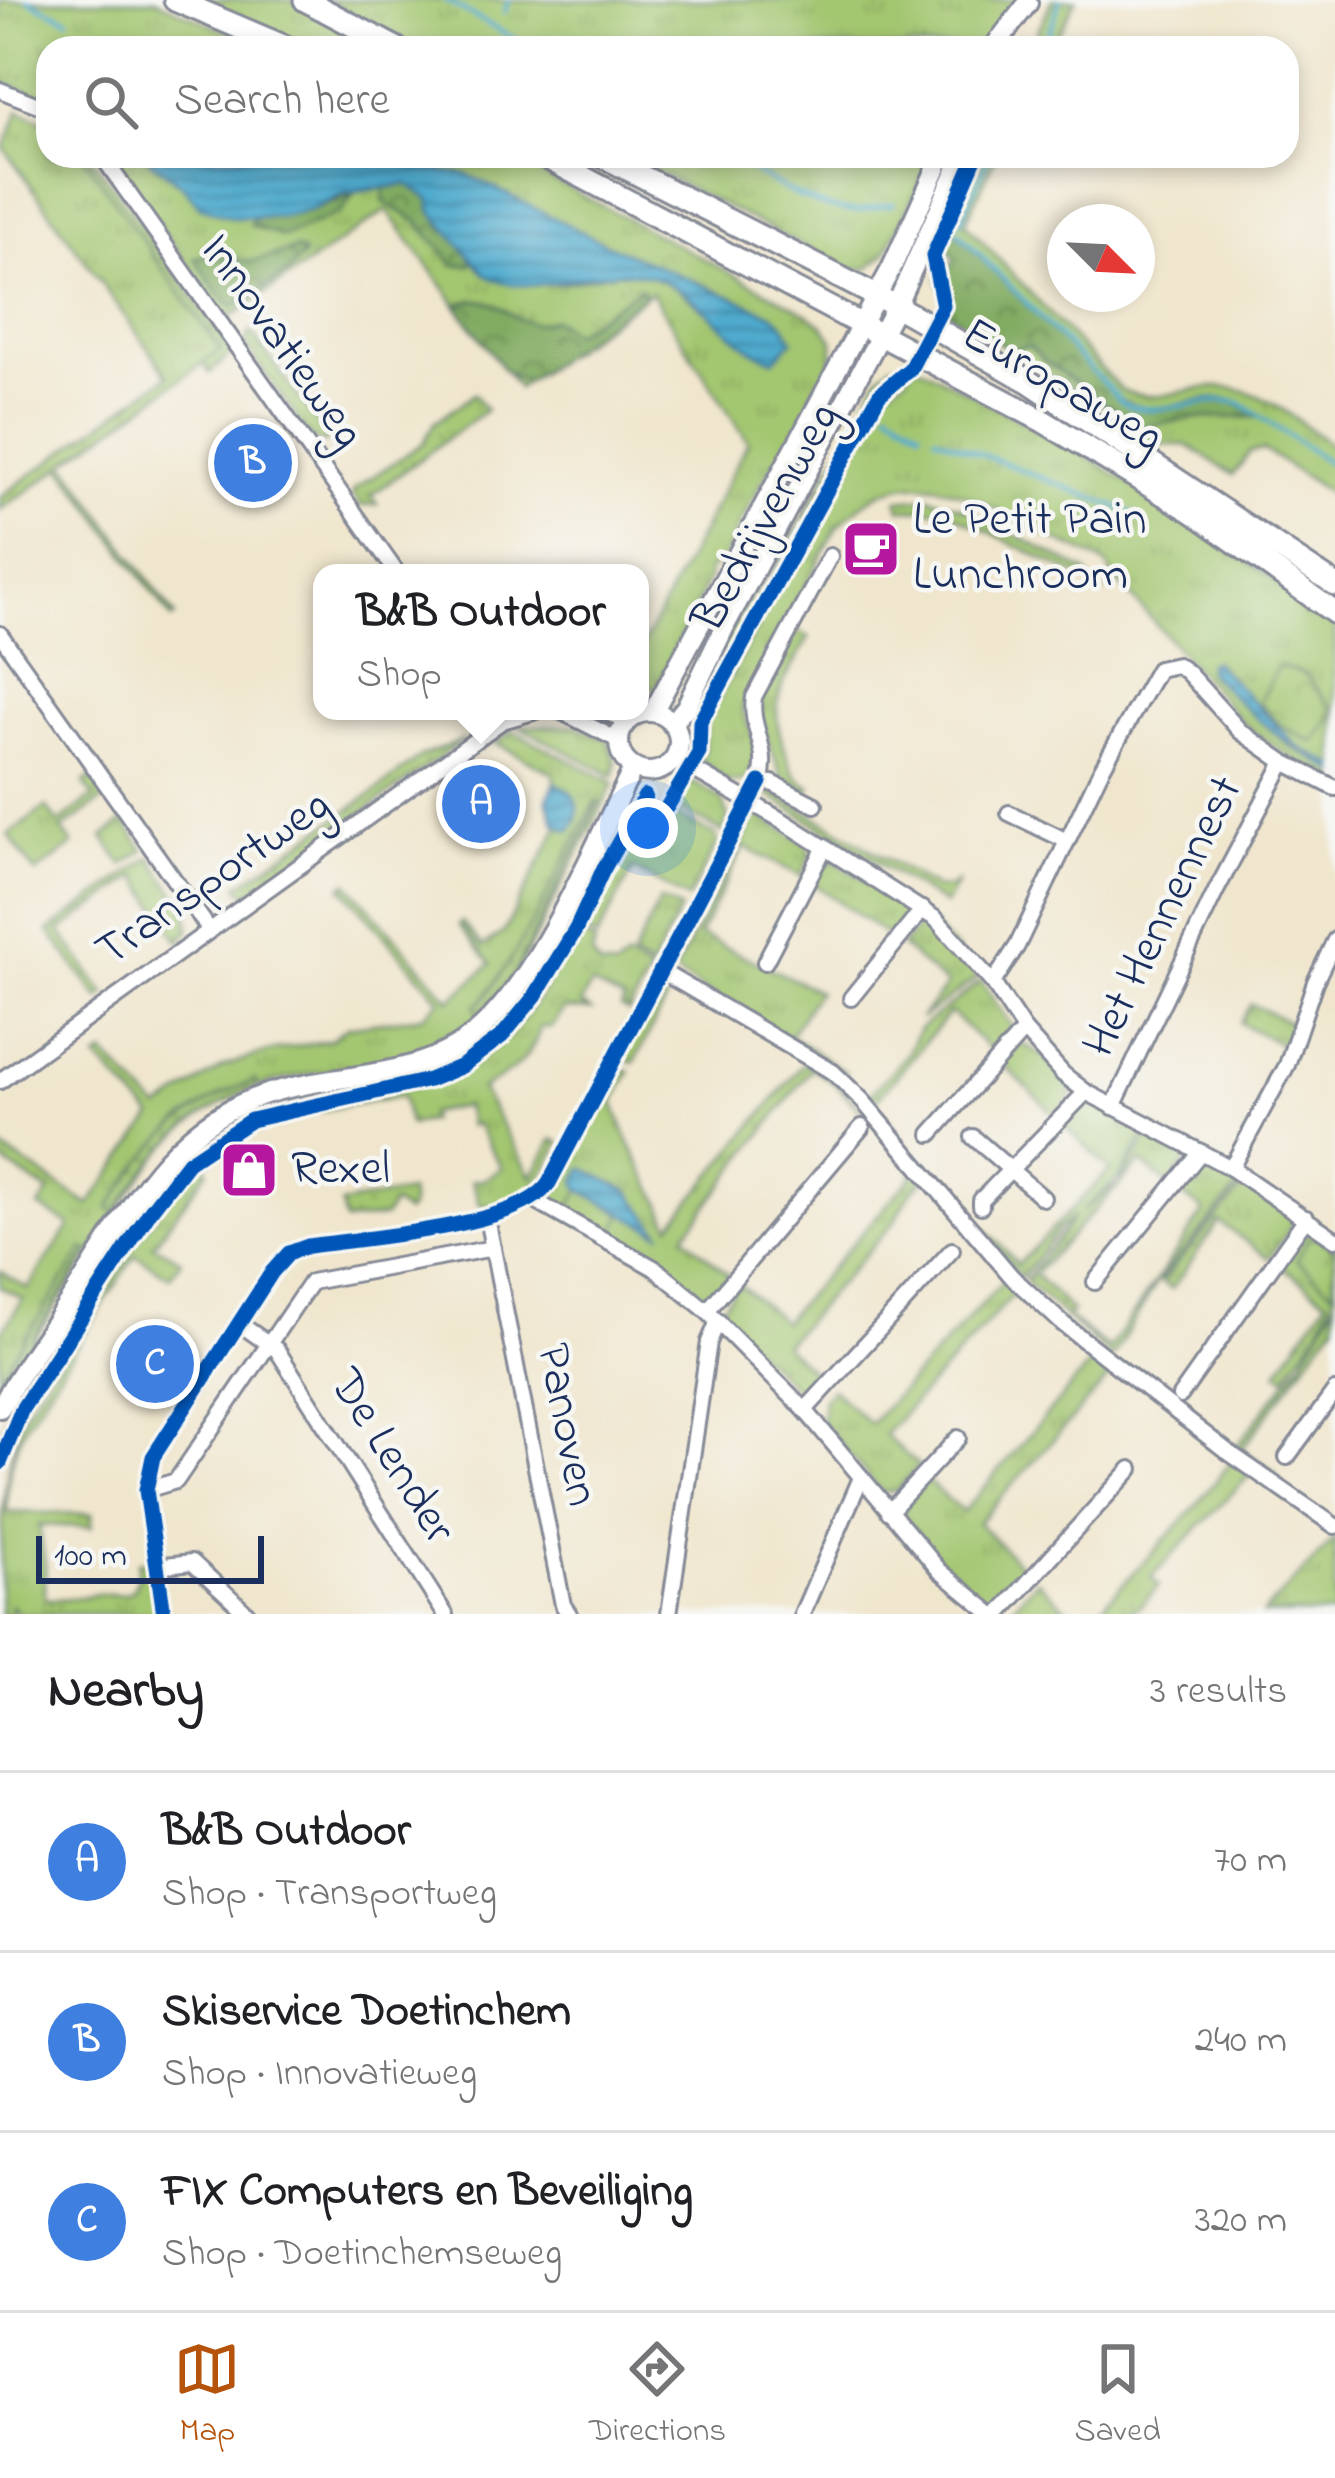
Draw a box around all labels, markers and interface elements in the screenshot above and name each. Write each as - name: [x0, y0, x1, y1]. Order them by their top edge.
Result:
- search box: [36, 36, 1299, 168]
- icon: search: [78, 69, 144, 135]
- text: Search here: [174, 69, 390, 135]
- north arrow: [1047, 204, 1155, 312]
- street label: Innovatieweg: [180, 220, 381, 465]
- street label: Europaweg: [947, 301, 1176, 474]
- street label: Bedrijvenweg: [674, 390, 860, 647]
- pin: B: [214, 418, 292, 508]
- place label: Le Petit Pain Lunchroom: [913, 486, 1147, 611]
- cafe icon: Le Petit Pain Lunchroom: [840, 518, 902, 580]
- popup: [313, 564, 649, 720]
- text: B&B Outdoor: [357, 581, 605, 647]
- text: Shop: [357, 647, 442, 704]
- pin: A: [442, 759, 520, 849]
- street label: Het Hennennest: [1066, 765, 1262, 1069]
- street label: Transportweg: [82, 772, 346, 987]
- your location: [618, 798, 678, 858]
- place label: Rexel: [291, 1135, 390, 1205]
- shop icon: Rexel: [218, 1139, 280, 1201]
- pin: C: [116, 1319, 194, 1409]
- street label: Panoven: [516, 1338, 616, 1512]
- street label: De Lender: [309, 1355, 472, 1558]
- scale bar: [36, 1530, 264, 1583]
- text: 100 m: [54, 1533, 127, 1581]
- text: Nearby: [48, 1655, 204, 1730]
- text: 3 results: [1150, 1664, 1287, 1721]
- text: B&B Outdoor: [162, 1800, 411, 1866]
- text: A: [75, 1833, 99, 1890]
- text: 70 m: [1214, 1833, 1287, 1890]
- text: Shop · Transportweg: [162, 1866, 497, 1923]
- text: Skiservice Doetinchem: [162, 1980, 571, 2046]
- text: B: [74, 2013, 100, 2070]
- text: 240 m: [1195, 2013, 1287, 2070]
- text: Shop · Innovatieweg: [162, 2046, 477, 2103]
- text: FIX Computers en Beveiliging: [162, 2160, 693, 2226]
- text: C: [76, 2193, 98, 2250]
- text: 320 m: [1195, 2193, 1287, 2250]
- text: Shop · Doetinchemseweg: [162, 2226, 562, 2283]
- tab: Map: [174, 2336, 240, 2456]
- tab: Directions: [589, 2336, 726, 2456]
- tab: Saved: [1075, 2336, 1161, 2456]

